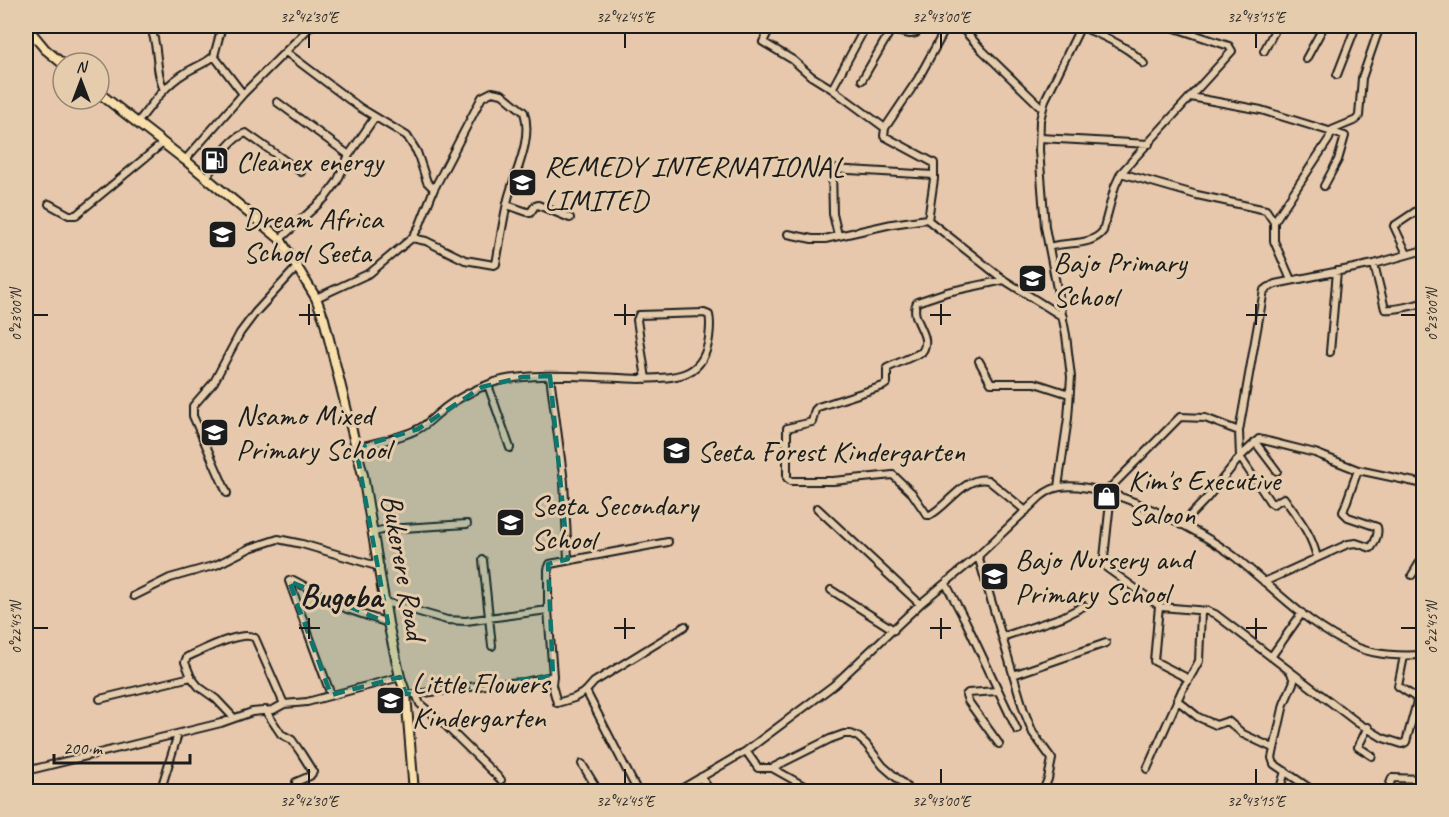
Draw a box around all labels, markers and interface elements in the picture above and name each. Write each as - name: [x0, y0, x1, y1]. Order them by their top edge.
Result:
- text: 32°42'30"E: [280, 8, 340, 27]
- text: 32°42'45"E: [596, 8, 656, 27]
- text: 32°43'00"E: [912, 8, 972, 27]
- text: 32°43'15"E: [1227, 8, 1287, 27]
- north arrow: [51, 51, 111, 111]
- text: N: [76, 57, 89, 77]
- place label: Cleanex energy: [236, 142, 385, 180]
- fuel station icon: Cleanex energy: [199, 145, 231, 177]
- place label: REMEDY INTERNATIONAL LIMITED: [544, 147, 844, 219]
- school or university icon: REMEDY INTERNATIONAL LIMITED: [507, 167, 539, 199]
- place label: Dream Africa School Seeta: [243, 199, 385, 271]
- school or university icon: Dream Africa School Seeta: [206, 219, 238, 251]
- place label: Bajo Primary School: [1053, 243, 1188, 315]
- school or university icon: Bajo Primary School: [1016, 263, 1048, 295]
- text: 0°23'00"N: [7, 286, 26, 341]
- text: 0°23'00"N: [1423, 286, 1442, 341]
- place label: Nsamo Mixed Primary School: [236, 396, 395, 468]
- school or university icon: Nsamo Mixed Primary School: [199, 416, 231, 448]
- place label: Seeta Forest Kindergarten: [697, 432, 965, 470]
- school or university icon: Seeta Forest Kindergarten: [660, 435, 692, 467]
- place label: Kim's Executive Saloon: [1128, 461, 1282, 533]
- shop icon: Kim's Executive Saloon: [1091, 481, 1123, 513]
- place label: Seeta Secondary School: [531, 486, 701, 558]
- street label: Bukerere Road: [373, 492, 436, 647]
- school or university icon: Seeta Secondary School: [494, 506, 526, 538]
- place label: Bajo Nursery and Primary School: [1015, 540, 1196, 612]
- school or university icon: Bajo Nursery and Primary School: [978, 560, 1010, 592]
- district label: Bugoba: [300, 575, 385, 617]
- text: 0°22'45"N: [7, 599, 26, 654]
- text: 0°22'45"N: [1423, 599, 1442, 654]
- place label: Little Flowers Kindergarten: [412, 664, 552, 736]
- school or university icon: Little Flowers Kindergarten: [375, 684, 407, 716]
- scale bar: [54, 727, 190, 765]
- text: 200 m: [63, 737, 104, 759]
- text: 32°42'30"E: [280, 792, 340, 811]
- text: 32°42'45"E: [596, 792, 656, 811]
- text: 32°43'00"E: [912, 792, 972, 811]
- text: 32°43'15"E: [1227, 792, 1287, 811]

